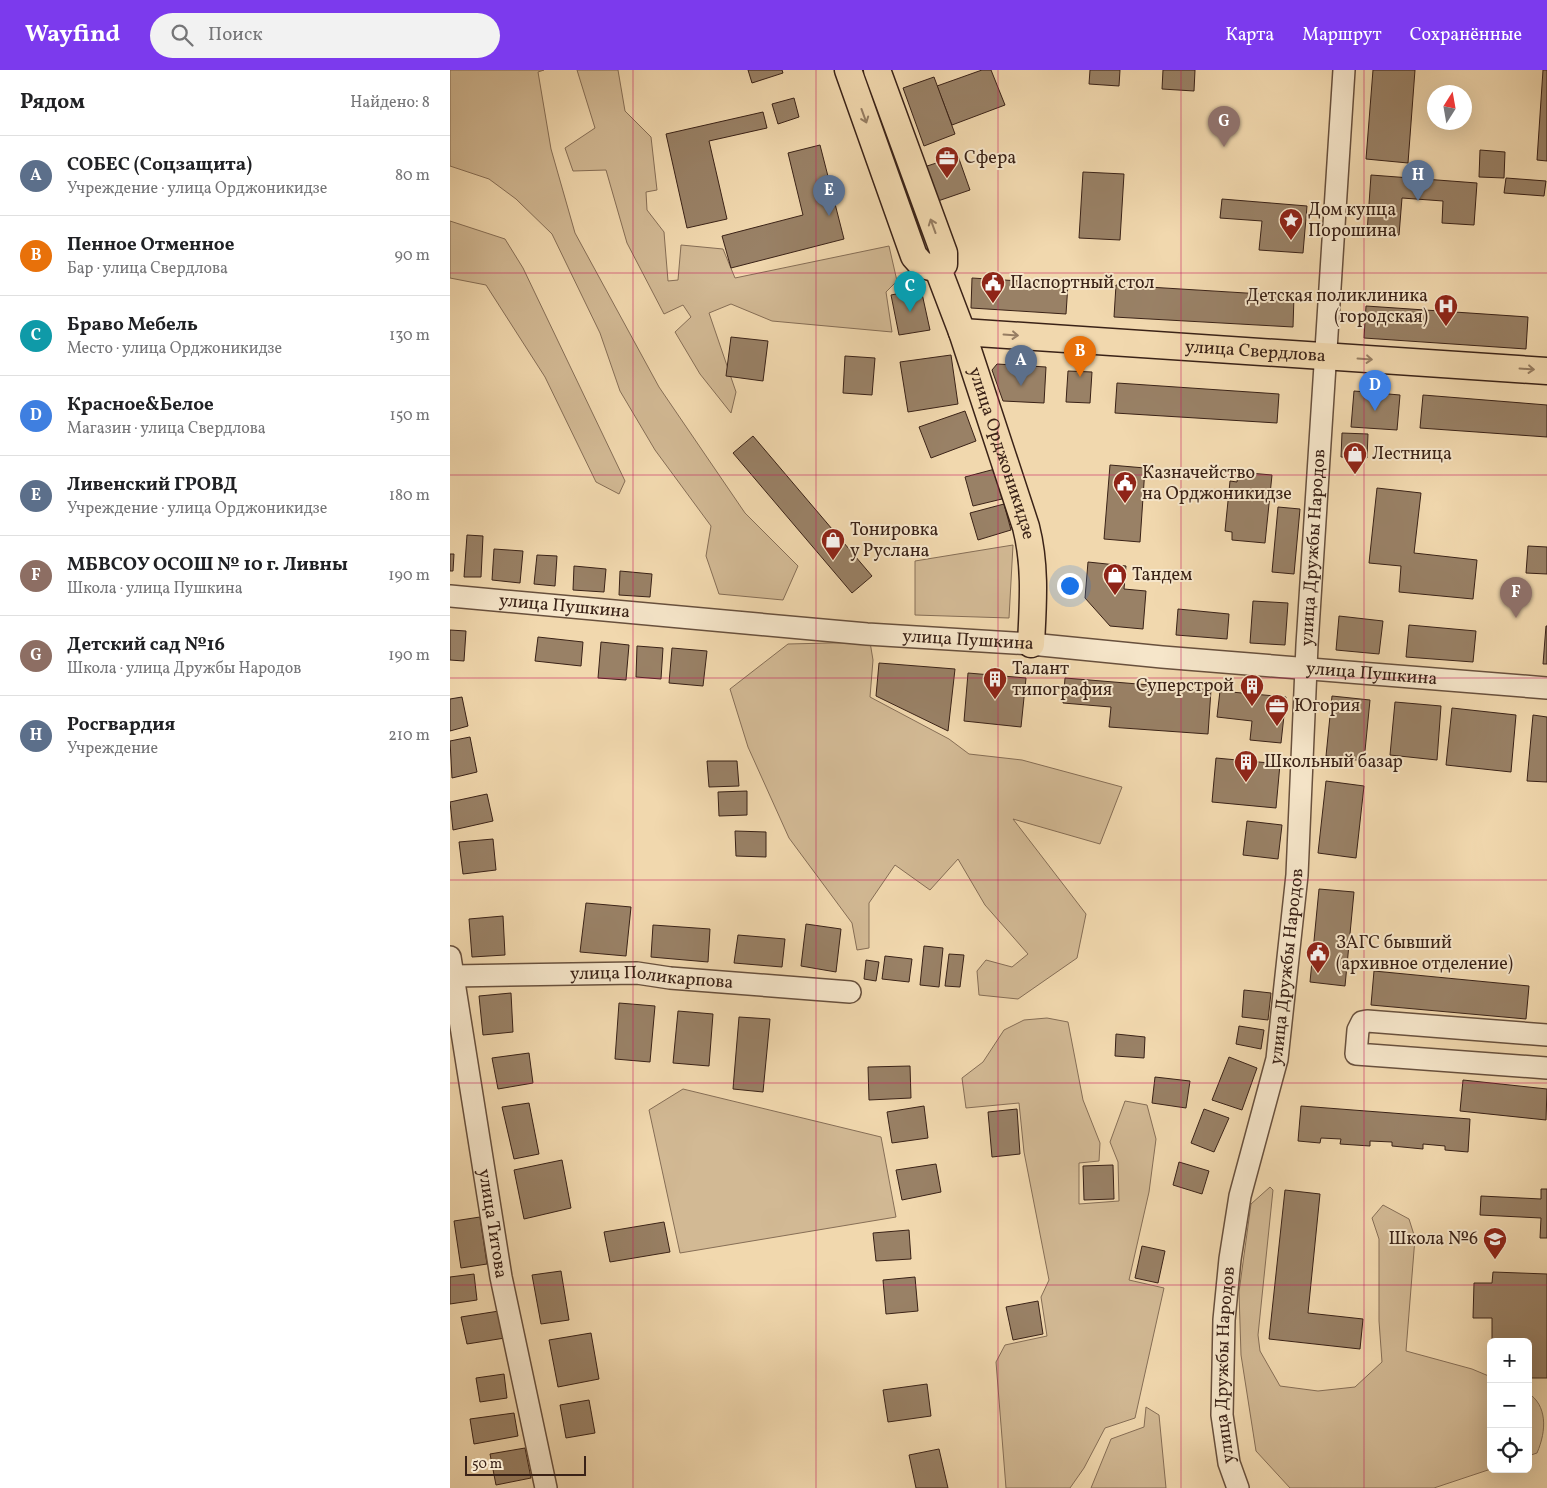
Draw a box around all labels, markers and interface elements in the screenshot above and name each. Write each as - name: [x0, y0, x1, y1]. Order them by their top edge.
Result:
- search box: [150, 13, 500, 58]
- text: Wayfind: [25, 18, 120, 52]
- icon: search: [168, 21, 196, 49]
- text: Поиск: [208, 22, 263, 48]
- text: Карта: [1225, 23, 1274, 48]
- text: Маршрут: [1302, 23, 1382, 48]
- text: Сохранённые: [1410, 23, 1522, 48]
- north arrow: [1427, 85, 1472, 130]
- text: Рядом: [20, 88, 85, 117]
- text: Найдено: 8: [350, 92, 430, 114]
- pin: G: [1208, 106, 1240, 147]
- one-way arrow: [860, 108, 869, 123]
- office icon: Сфера: [934, 145, 960, 179]
- place label: Сфера: [964, 146, 1016, 171]
- text: СОБЕС (Соцзащита): [67, 152, 252, 178]
- pin: H: [1402, 160, 1434, 201]
- text: A: [30, 165, 42, 187]
- text: 80 m: [395, 165, 430, 187]
- pin: E: [813, 175, 845, 216]
- text: Учреждение · улица Орджоникидзе: [67, 178, 327, 200]
- place label: Дом купца Порошина: [1308, 198, 1397, 244]
- place icon: Дом купца Порошина: [1278, 207, 1304, 241]
- one-way arrow: [928, 218, 937, 234]
- text: Пенное Отменное: [67, 232, 234, 258]
- text: B: [31, 245, 41, 267]
- text: 90 m: [394, 245, 430, 267]
- text: Бар · улица Свердлова: [67, 258, 228, 280]
- public building icon: Паспортный стол: [980, 270, 1006, 304]
- pin: C: [894, 271, 926, 312]
- place label: Паспортный стол: [1010, 271, 1155, 296]
- place label: Детская поликлиника (городская): [1246, 284, 1428, 330]
- hospital icon: Детская поликлиника (городская): [1433, 293, 1459, 327]
- text: Браво Мебель: [67, 312, 198, 338]
- text: C: [31, 325, 41, 347]
- text: 130 m: [389, 325, 430, 347]
- one-way arrow: [1003, 331, 1019, 340]
- street label: улица Свердлова: [1184, 334, 1327, 369]
- pin: B: [1064, 336, 1096, 377]
- text: Место · улица Орджоникидзе: [67, 338, 282, 360]
- pin: A: [1005, 345, 1037, 386]
- one-way arrow: [1357, 354, 1373, 363]
- street label: улица Орджоникидзе: [962, 364, 1041, 542]
- one-way arrow: [1519, 365, 1535, 374]
- pin: D: [1359, 370, 1391, 411]
- text: Красное&Белое: [67, 392, 214, 418]
- text: D: [30, 405, 42, 427]
- text: 150 m: [389, 405, 430, 427]
- text: Магазин · улица Свердлова: [67, 418, 266, 440]
- shop icon: Лестница: [1342, 441, 1368, 475]
- place label: Лестница: [1372, 442, 1452, 467]
- street label: улица Дружбы Народов: [1294, 448, 1332, 647]
- place label: Казначейство на Орджоникидзе: [1142, 461, 1292, 507]
- public building icon: Казначейство на Орджоникидзе: [1112, 470, 1138, 504]
- text: Ливенский ГРОВД: [67, 472, 238, 498]
- text: E: [31, 485, 41, 507]
- text: 180 m: [389, 485, 430, 507]
- text: Учреждение · улица Орджоникидзе: [67, 498, 327, 520]
- place label: Тонировка у Руслана: [850, 518, 938, 564]
- shop icon: Тонировка у Руслана: [820, 527, 846, 561]
- text: МБВСОУ ОСОШ № 10 г. Ливны: [67, 552, 348, 578]
- shop icon: Тандем: [1102, 562, 1128, 596]
- place label: Тандем: [1132, 563, 1192, 588]
- text: F: [31, 565, 41, 587]
- text: 190 m: [388, 565, 430, 587]
- your location: [1057, 573, 1083, 599]
- pin: F: [1500, 577, 1532, 618]
- text: Школа · улица Пушкина: [67, 578, 243, 600]
- street label: улица Пушкина: [498, 588, 631, 625]
- street label: улица Пушкина: [902, 624, 1035, 657]
- text: Детский сад №16: [67, 632, 225, 658]
- text: G: [30, 645, 42, 667]
- text: 190 m: [388, 645, 430, 667]
- street label: улица Пушкина: [1305, 656, 1438, 692]
- place label: Талант типография: [1012, 657, 1112, 703]
- text: Школа · улица Дружбы Народов: [67, 658, 301, 680]
- building icon: Талант типография: [982, 666, 1008, 700]
- building icon: Суперстрой: [1239, 673, 1265, 707]
- place label: Суперстрой: [1136, 674, 1234, 699]
- office icon: Югория: [1264, 693, 1290, 727]
- place label: Югория: [1294, 694, 1360, 719]
- text: Росгвардия: [67, 712, 175, 738]
- text: H: [30, 725, 42, 747]
- text: 210 m: [388, 725, 430, 747]
- text: Учреждение: [67, 738, 158, 760]
- building icon: Школьный базар: [1233, 749, 1259, 783]
- place label: Школьный базар: [1264, 750, 1403, 775]
- street label: улица Дружбы Народов: [1263, 868, 1310, 1068]
- place label: ЗАГС бывший (архивное отделение): [1336, 931, 1513, 977]
- public building icon: ЗАГС бывший (архивное отделение): [1305, 940, 1331, 974]
- street label: улица Поликарпова: [570, 961, 734, 995]
- street label: улица Титова: [471, 1167, 514, 1280]
- school or university icon: Школа №6: [1482, 1226, 1508, 1260]
- place label: Школа №6: [1388, 1227, 1478, 1252]
- street label: улица Дружбы Народов: [1209, 1265, 1242, 1465]
- map controls: [1487, 1338, 1532, 1473]
- button: +: [1487, 1338, 1532, 1383]
- button: −: [1487, 1383, 1532, 1428]
- button: locate: [1487, 1428, 1532, 1473]
- scale bar: [465, 1453, 586, 1476]
- text: 50 m: [472, 1455, 502, 1474]

